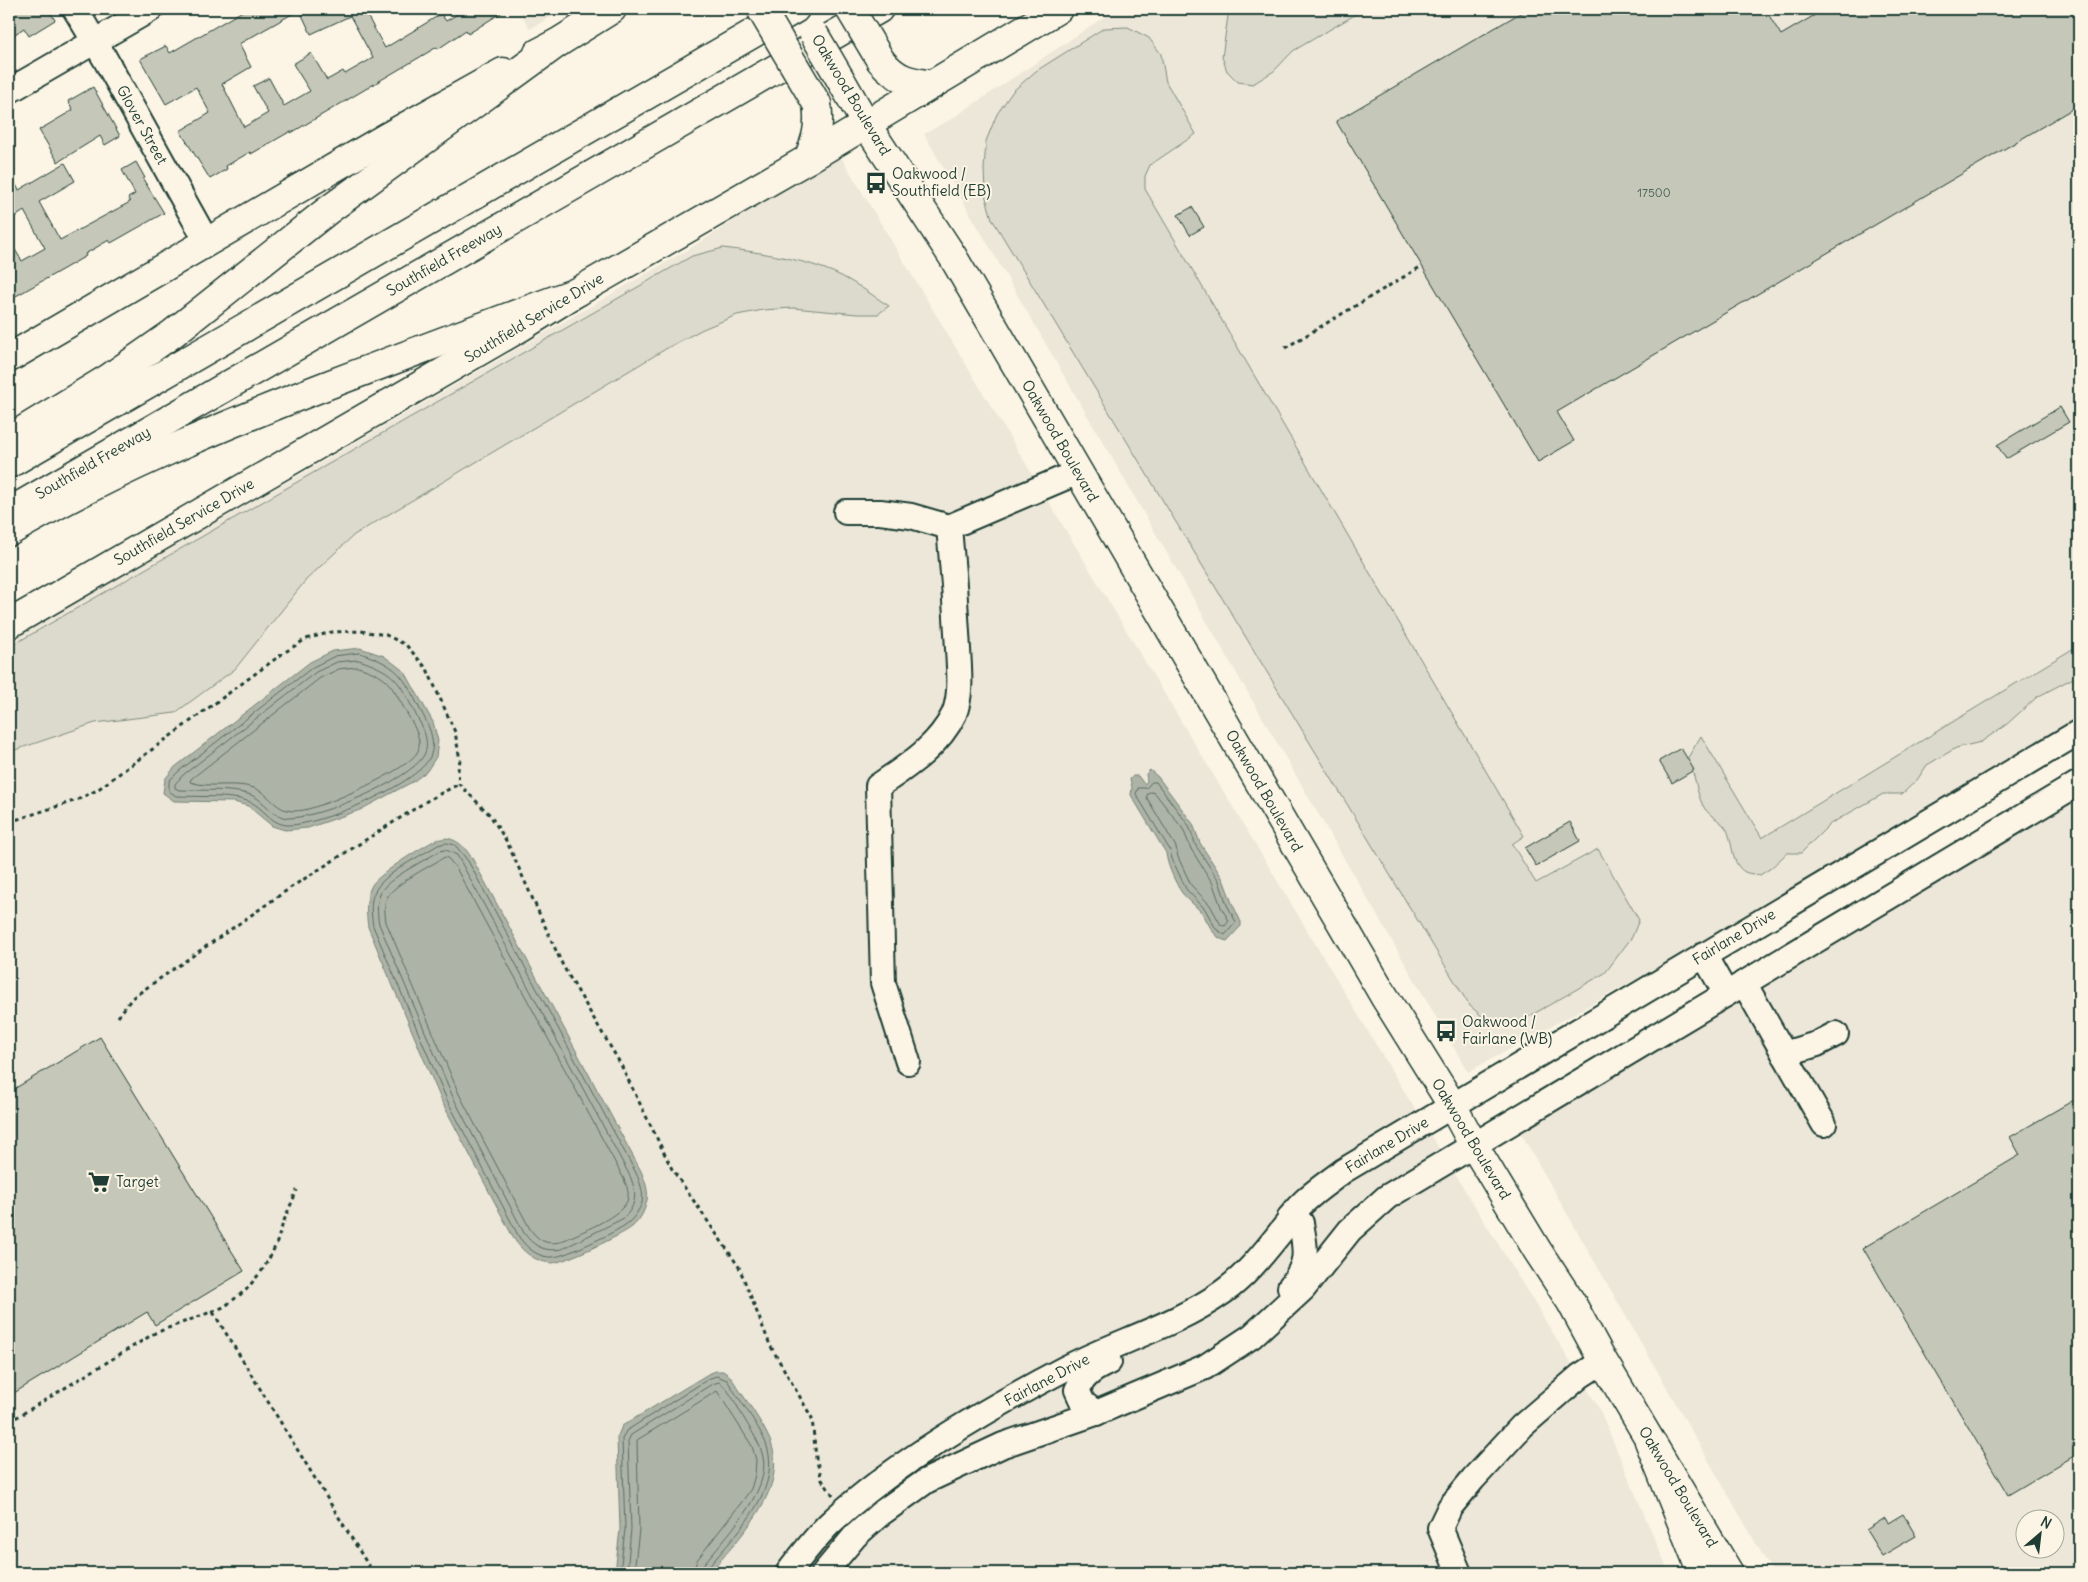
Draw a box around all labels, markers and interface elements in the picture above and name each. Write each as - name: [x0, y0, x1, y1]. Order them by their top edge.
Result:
- street label: Oakwood Boulevard: [808, 31, 895, 159]
- street label: Glover Street: [113, 82, 172, 168]
- place label: Oakwood / Southfield (EB): [892, 164, 991, 200]
- bus stop icon: Oakwood / Southfield (EB): [863, 170, 889, 196]
- house number: 17500: [1637, 185, 1671, 200]
- street label: Southfield Freeway: [383, 219, 505, 300]
- street label: Southfield Service Drive: [461, 268, 607, 367]
- street label: Oakwood Boulevard: [1018, 376, 1103, 505]
- street label: Southfield Freeway: [32, 422, 154, 503]
- street label: Southfield Service Drive: [110, 474, 257, 570]
- street label: Oakwood Boulevard: [1222, 726, 1307, 855]
- street label: Fairlane Drive: [1689, 904, 1779, 969]
- place label: Oakwood / Fairlane (WB): [1462, 1012, 1552, 1048]
- bus stop icon: Oakwood / Fairlane (WB): [1433, 1018, 1459, 1044]
- street label: Oakwood Boulevard: [1428, 1075, 1515, 1203]
- street label: Fairlane Drive: [1342, 1112, 1432, 1177]
- supermarket icon: Target: [86, 1169, 112, 1195]
- place label: Target: [116, 1172, 159, 1191]
- street label: Fairlane Drive: [1001, 1349, 1093, 1410]
- street label: Oakwood Boulevard: [1635, 1423, 1722, 1551]
- north arrow: [2016, 1510, 2066, 1560]
- text: N: [2038, 1512, 2055, 1533]

